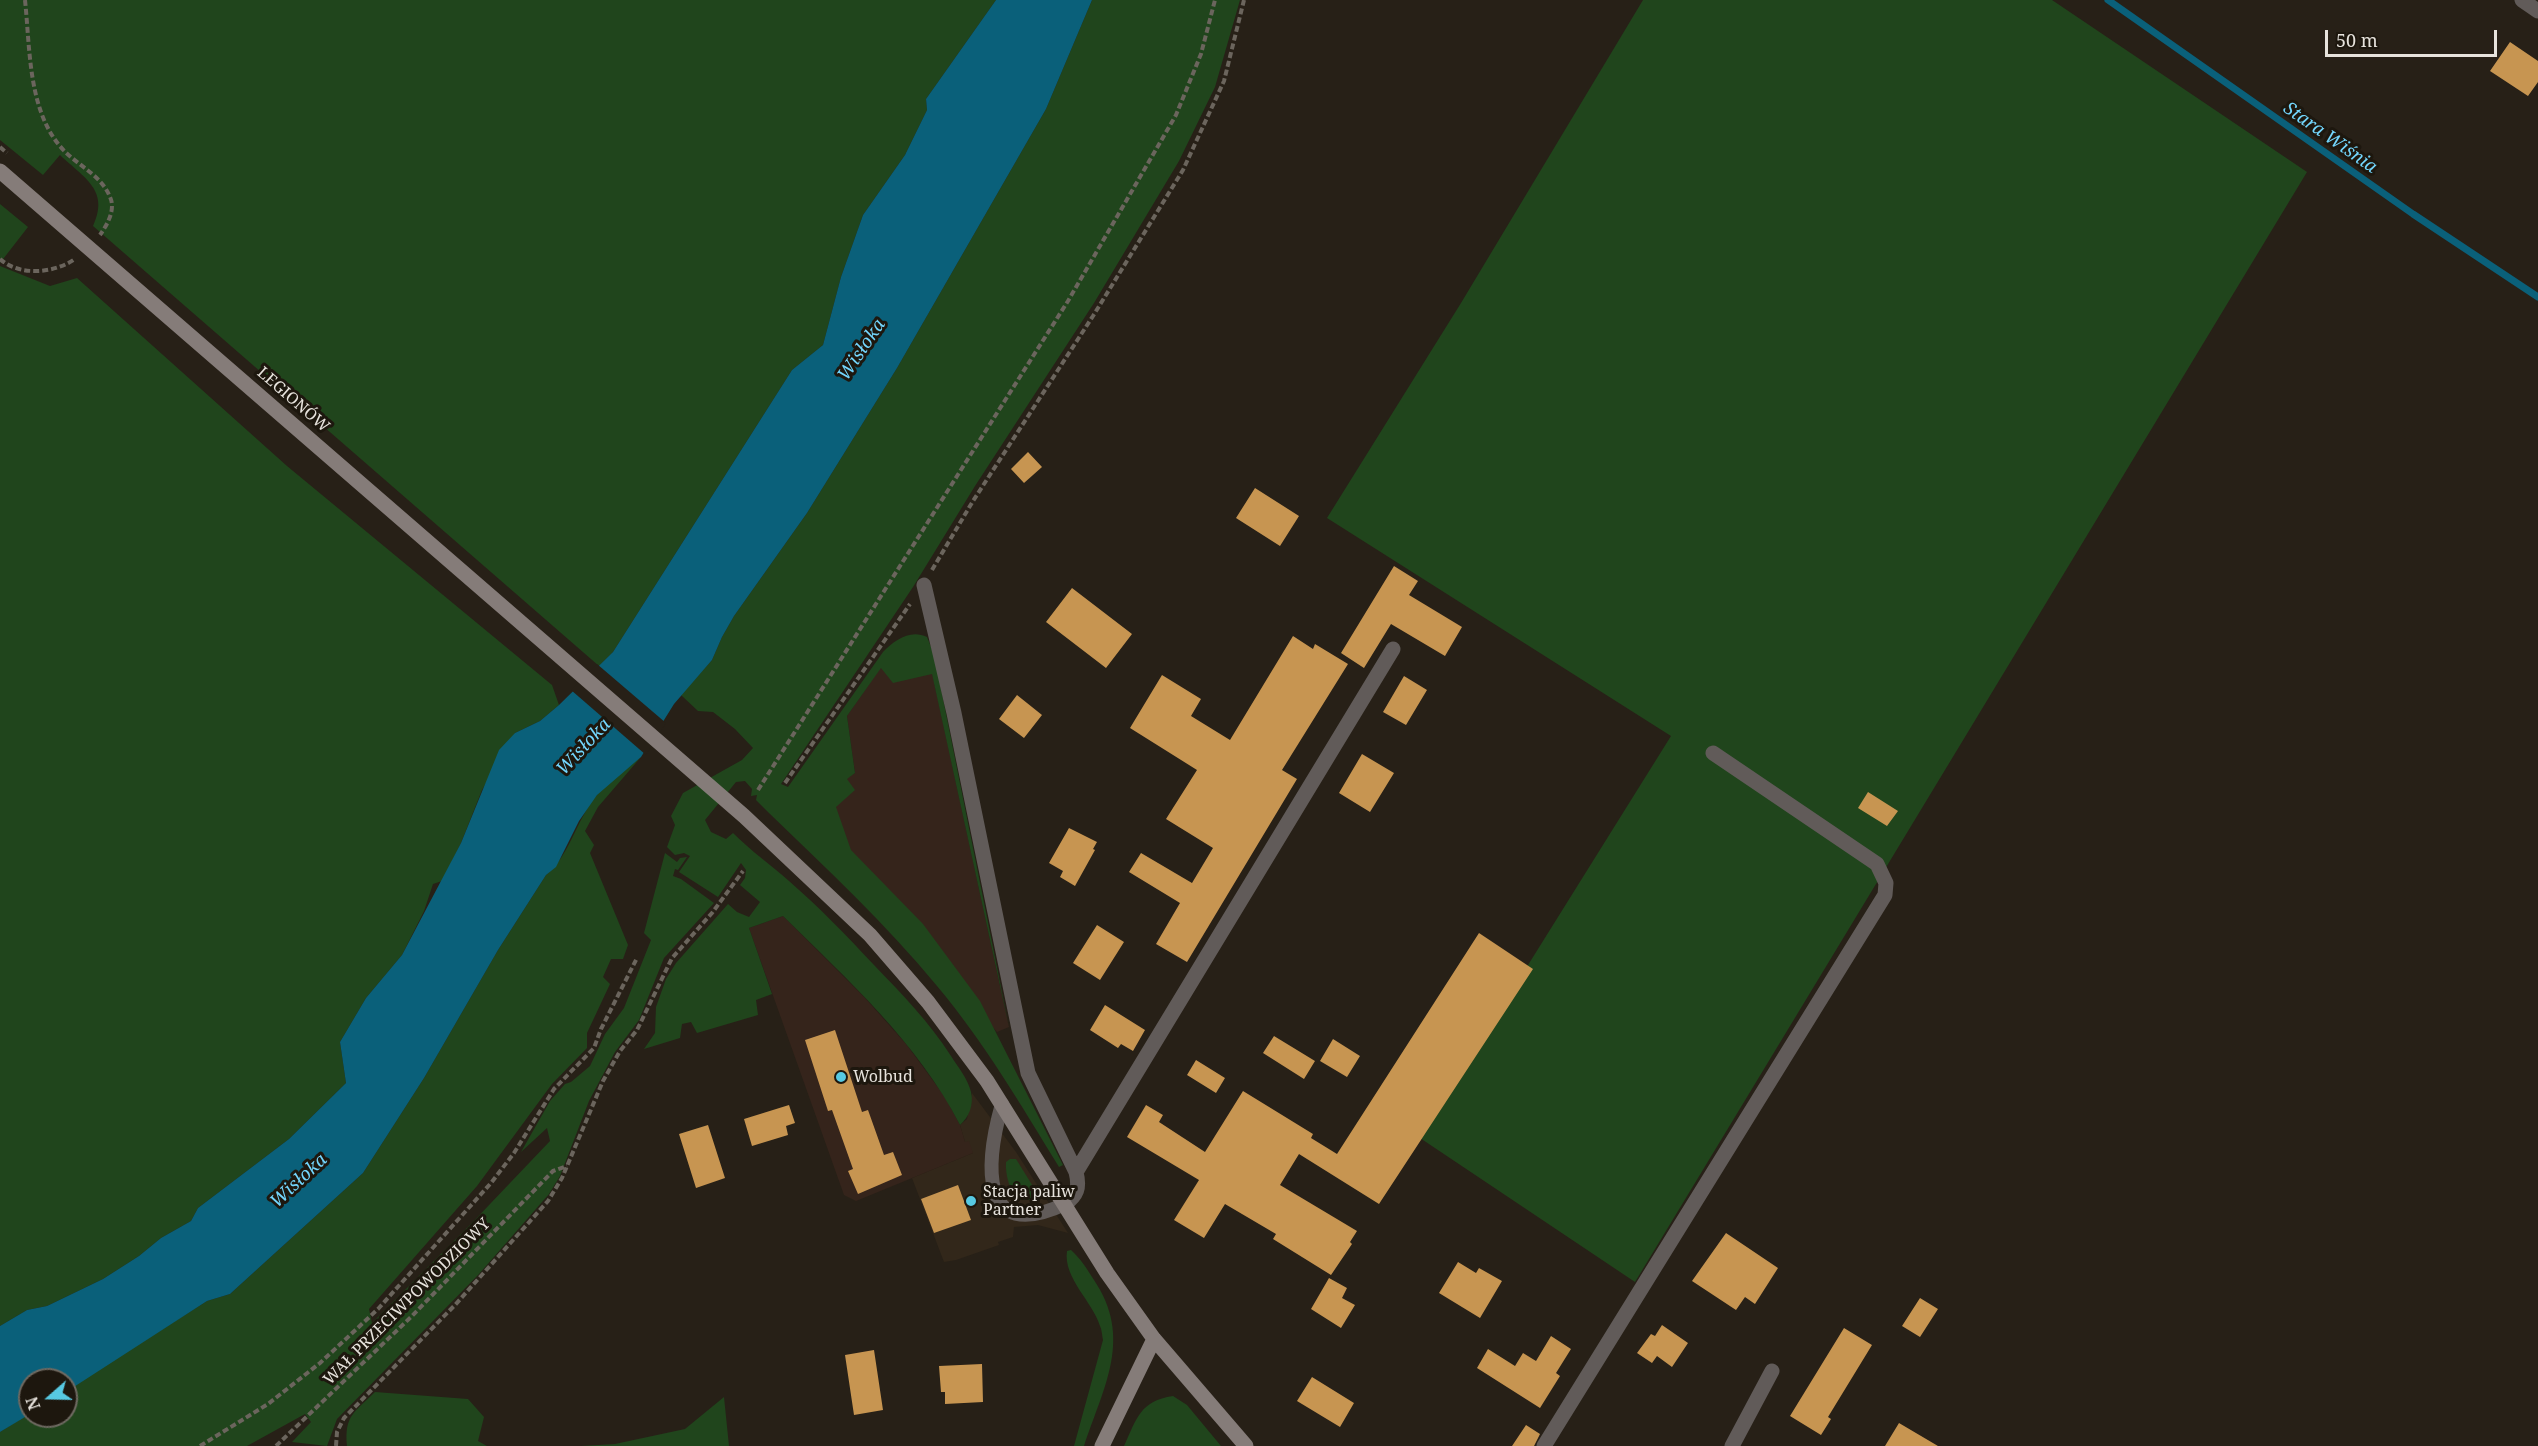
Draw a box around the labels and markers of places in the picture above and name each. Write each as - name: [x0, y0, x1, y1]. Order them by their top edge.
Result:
- place label: Wolbud: [853, 1067, 913, 1087]
- marker: Wolbud: [834, 1070, 848, 1084]
- place label: Stacja paliw Partner: [983, 1182, 1075, 1220]
- marker: Stacja paliw Partner: [964, 1194, 978, 1208]

